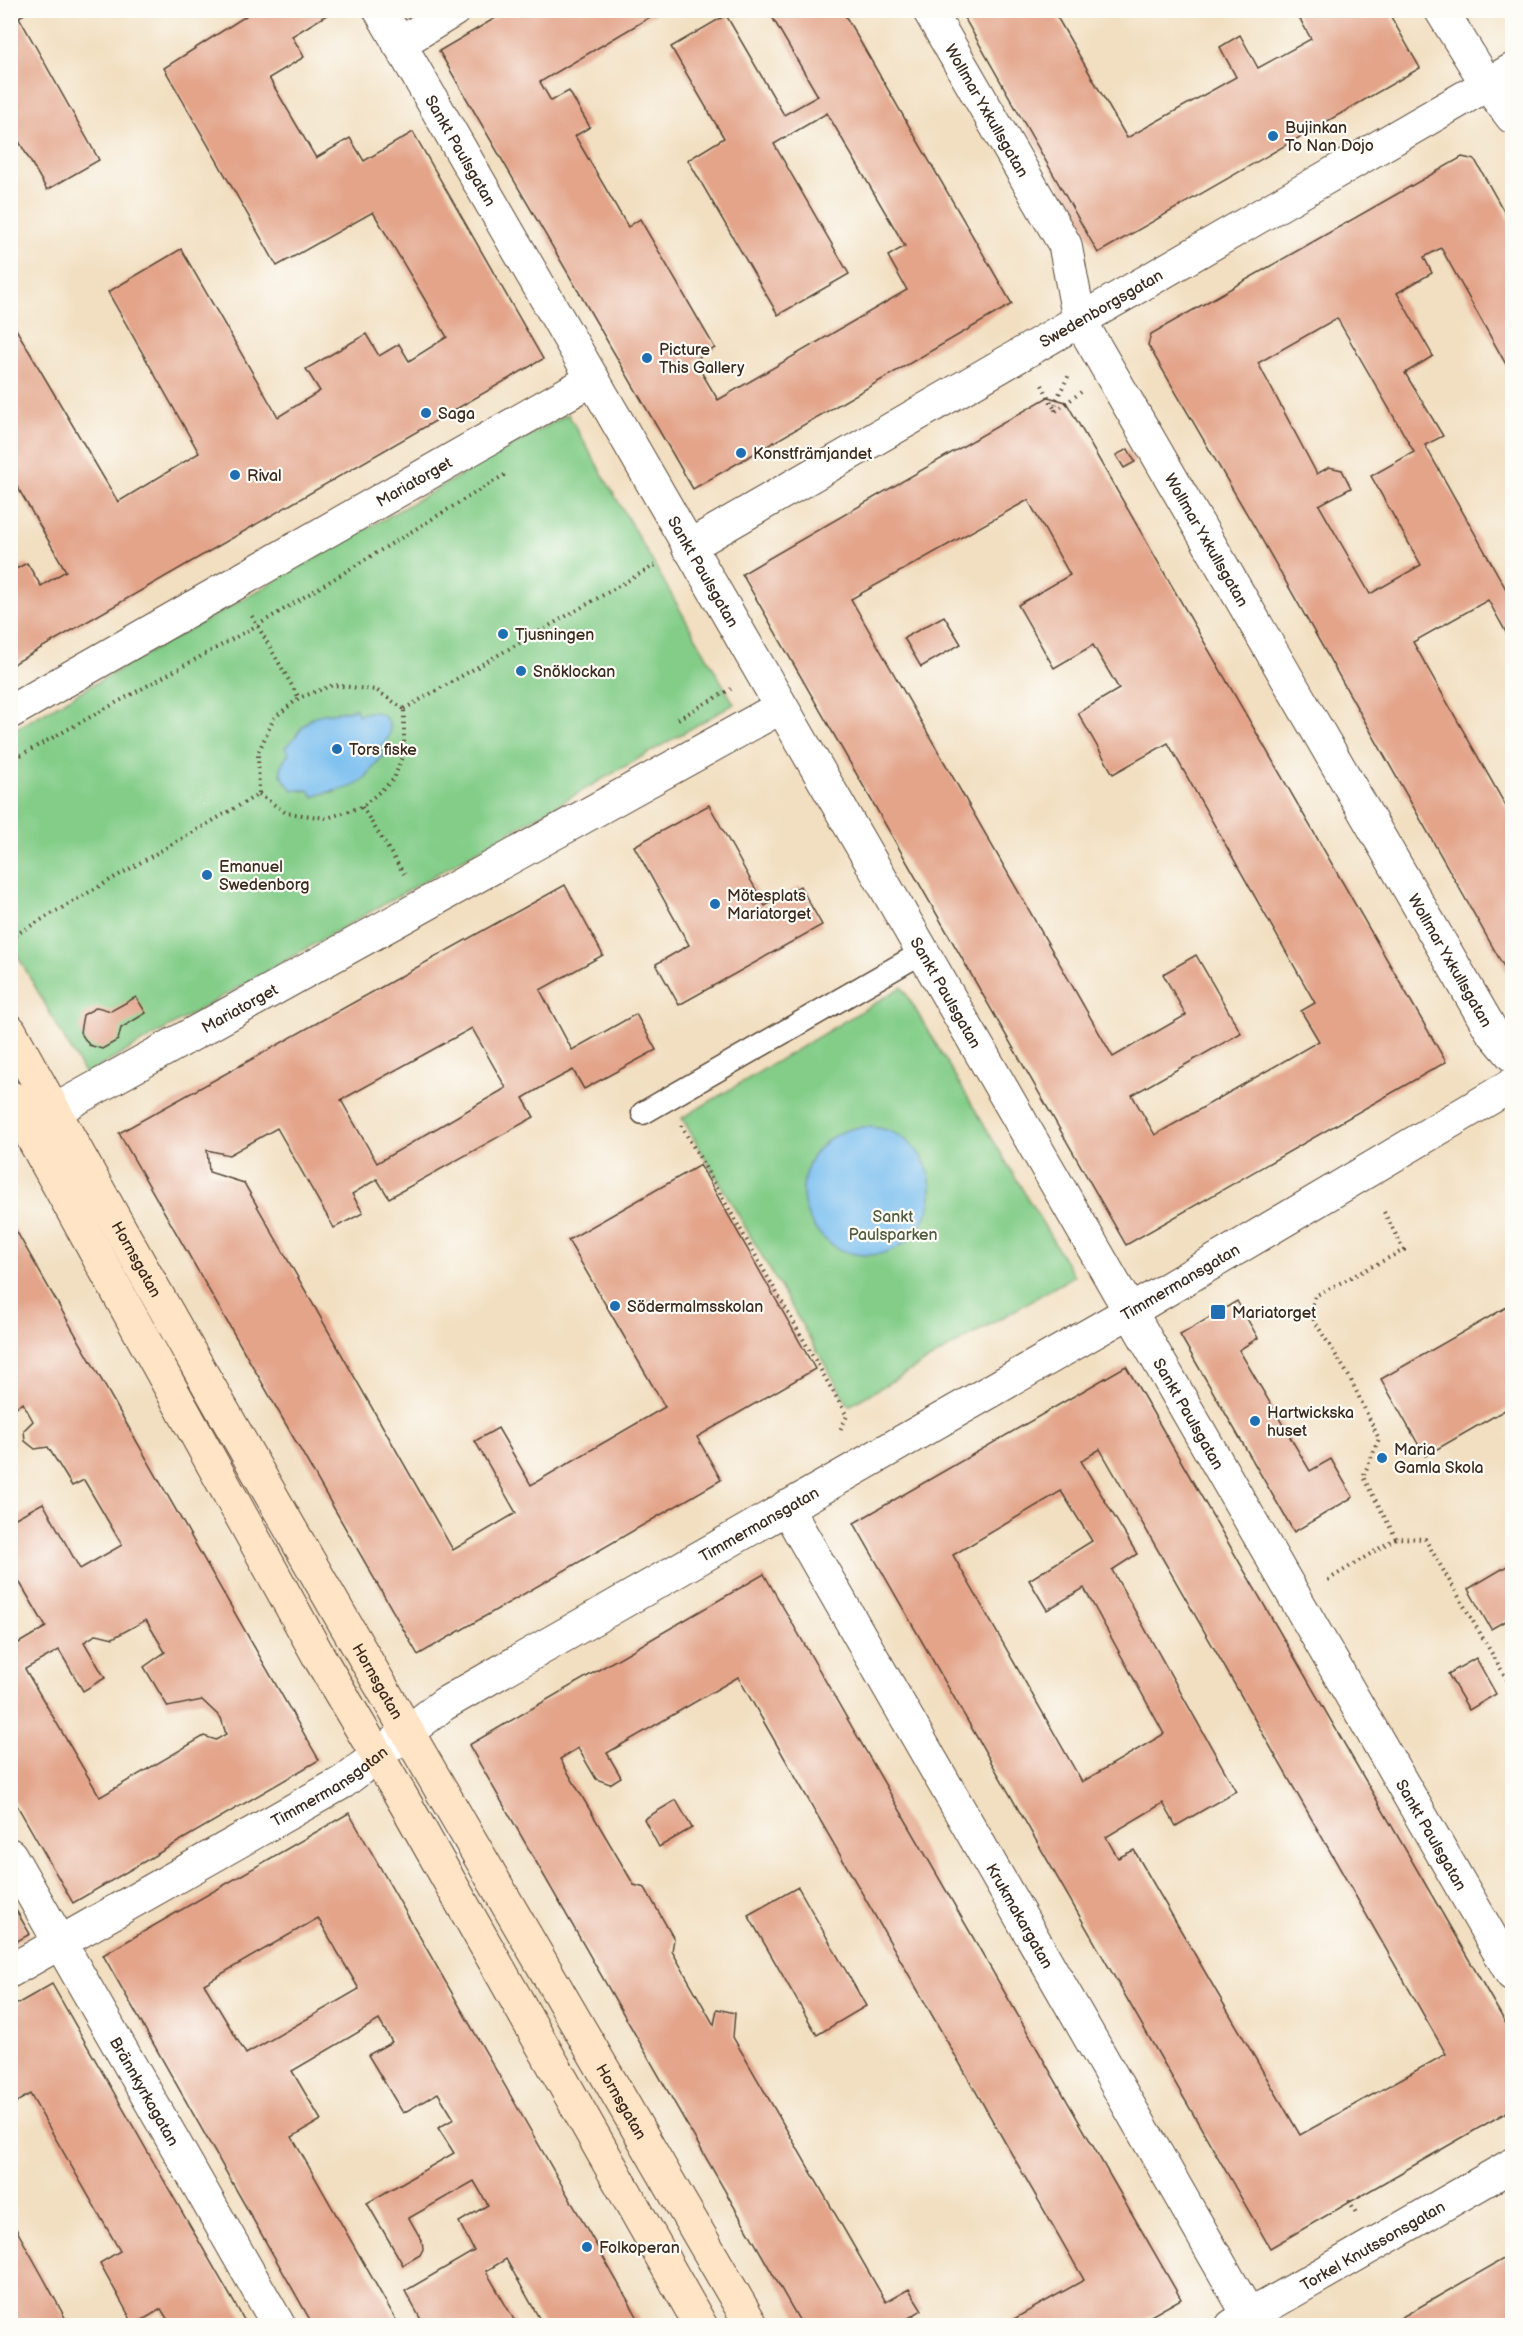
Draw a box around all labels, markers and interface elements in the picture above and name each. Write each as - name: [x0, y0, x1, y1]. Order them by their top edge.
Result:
- street label: Wollmar Yxkullsgatan: [940, 41, 1032, 181]
- street label: Sankt Paulsgatan: [420, 92, 499, 210]
- place label: Bujinkan To Nan Dojo: [1285, 119, 1374, 156]
- marker: Bujinkan To Nan Dojo: [1266, 129, 1280, 143]
- street label: Swedenborgsgatan: [1037, 266, 1167, 352]
- place label: Picture This Gallery: [659, 341, 745, 378]
- marker: Picture This Gallery: [640, 351, 654, 365]
- place label: Saga: [438, 405, 475, 424]
- marker: Saga: [419, 406, 433, 420]
- place label: Konstfrämjandet: [753, 445, 872, 464]
- marker: Konstfrämjandet: [734, 446, 748, 460]
- street label: Mariatorget: [373, 454, 456, 512]
- place label: Rival: [247, 467, 282, 486]
- marker: Rival: [228, 468, 242, 482]
- street label: Wollmar Yxkullsgatan: [1160, 471, 1252, 611]
- street label: Sankt Paulsgatan: [663, 513, 742, 631]
- place label: Tjusningen: [515, 626, 594, 645]
- marker: Tjusningen: [496, 627, 510, 641]
- place label: Snöklockan: [533, 663, 615, 682]
- marker: Snöklockan: [514, 664, 528, 678]
- place label: Tors fiske: [349, 741, 417, 760]
- marker: Tors fiske: [330, 742, 344, 756]
- place label: Emanuel Swedenborg: [219, 858, 309, 895]
- marker: Emanuel Swedenborg: [200, 868, 214, 882]
- place label: Mötesplats Mariatorget: [727, 887, 811, 924]
- street label: Wollmar Yxkullsgatan: [1403, 891, 1495, 1031]
- marker: Mötesplats Mariatorget: [708, 897, 722, 911]
- street label: Sankt Paulsgatan: [906, 934, 984, 1052]
- street label: Mariatorget: [199, 981, 282, 1038]
- park label: Sankt Paulsparken: [848, 1208, 938, 1245]
- street label: Hornsgatan: [107, 1218, 165, 1301]
- street label: Timmermansgatan: [1118, 1241, 1243, 1326]
- place label: Södermalmsskolan: [627, 1298, 763, 1317]
- marker: Södermalmsskolan: [608, 1299, 622, 1313]
- marker: Mariatorget: [1209, 1303, 1227, 1321]
- place label: Mariatorget: [1232, 1304, 1316, 1323]
- street label: Sankt Paulsgatan: [1148, 1355, 1227, 1473]
- place label: Hartwickska huset: [1267, 1404, 1354, 1441]
- marker: Hartwickska huset: [1248, 1414, 1262, 1428]
- place label: Maria Gamla Skola: [1394, 1441, 1484, 1478]
- marker: Maria Gamla Skola: [1375, 1451, 1389, 1465]
- street label: Timmermansgatan: [696, 1484, 822, 1567]
- street label: Hornsgatan: [347, 1641, 406, 1723]
- street label: Timmermansgatan: [268, 1743, 392, 1832]
- street label: Sankt Paulsgatan: [1391, 1776, 1470, 1894]
- street label: Krukmakargatan: [981, 1860, 1056, 1972]
- street label: Brännkyrkagatan: [105, 2034, 182, 2150]
- street label: Hornsgatan: [591, 2061, 650, 2143]
- street label: Torkel Knutssonsgatan: [1298, 2198, 1449, 2296]
- place label: Folkoperan: [599, 2239, 680, 2258]
- marker: Folkoperan: [580, 2240, 594, 2254]

